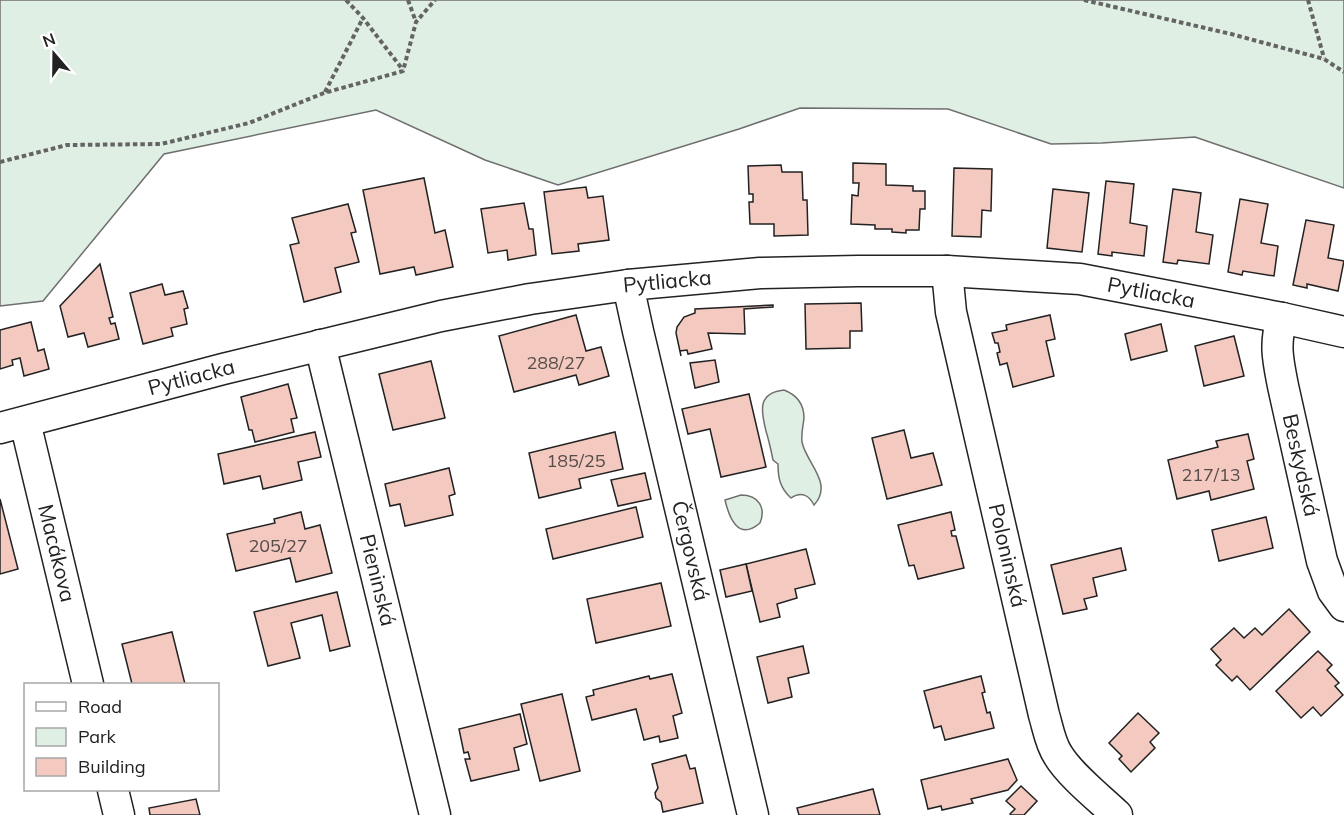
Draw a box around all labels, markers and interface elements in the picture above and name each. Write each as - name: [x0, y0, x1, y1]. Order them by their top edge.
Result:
- north arrow: [24, 24, 84, 84]
- text: N: [40, 28, 58, 51]
- street label: Pytliacka: [622, 263, 712, 297]
- street label: Pytliacka: [1105, 271, 1197, 313]
- house number: 288/27: [526, 351, 586, 374]
- street label: Pytliacka: [145, 353, 237, 400]
- street label: Beskydská: [1278, 411, 1326, 519]
- house number: 185/25: [546, 449, 606, 472]
- house number: 217/13: [1181, 463, 1241, 486]
- street label: Čergovská: [667, 498, 716, 603]
- street label: Poloninská: [984, 501, 1033, 610]
- street label: Macákova: [33, 502, 82, 604]
- street label: Pieninská: [355, 531, 402, 628]
- house number: 205/27: [248, 534, 308, 557]
- legend: [24, 683, 219, 791]
- text: Road: [78, 695, 122, 718]
- text: Park: [78, 725, 117, 748]
- text: Building: [78, 755, 146, 778]

